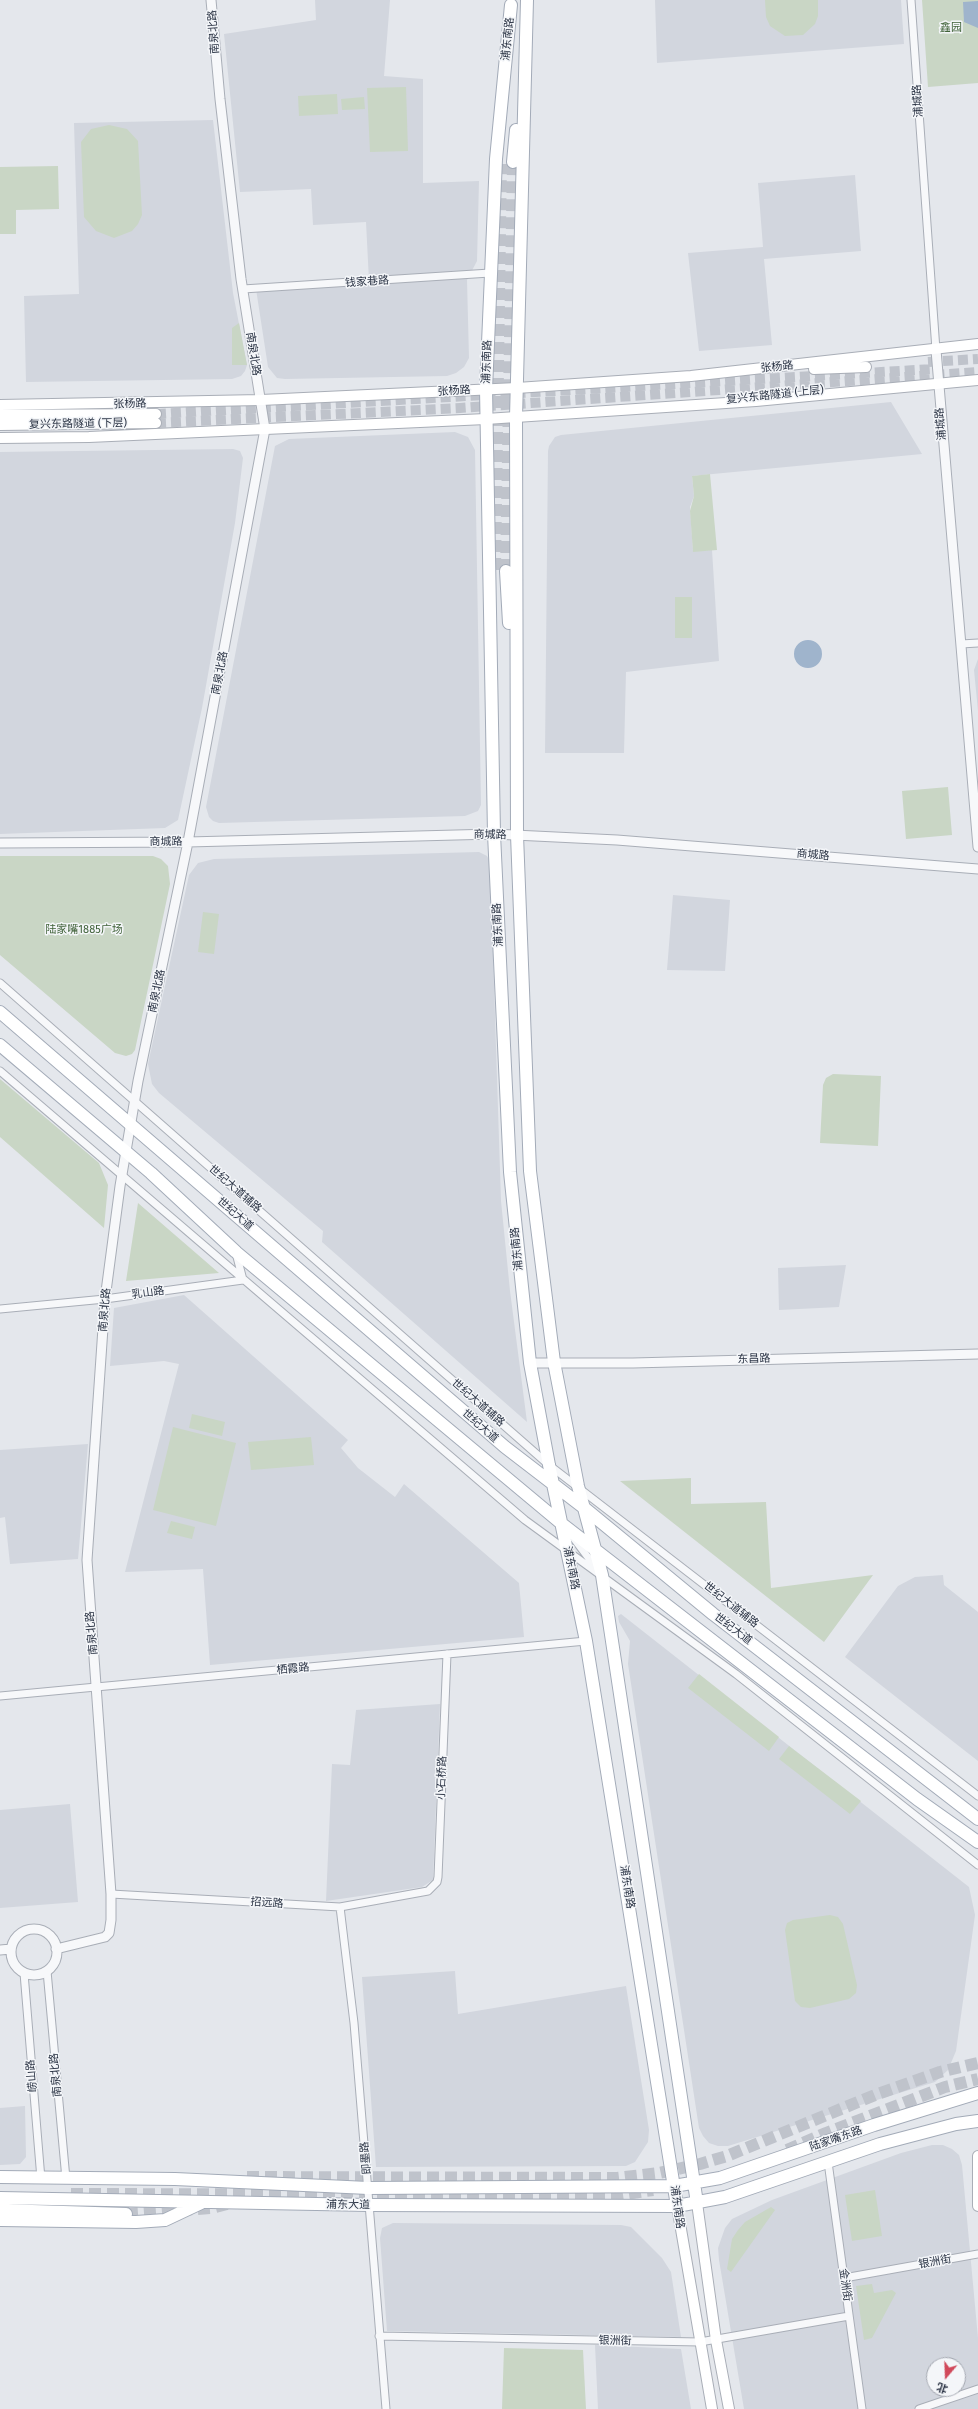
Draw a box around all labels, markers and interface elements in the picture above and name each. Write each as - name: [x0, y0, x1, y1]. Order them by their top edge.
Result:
- street label: 南泉北路: [206, 10, 222, 54]
- street label: 浦东南路: [499, 16, 517, 62]
- park label: 鑫园: [940, 21, 962, 35]
- street label: 浦城路: [910, 84, 926, 118]
- street label: 钱家巷路: [345, 274, 389, 290]
- street label: 南泉北路: [243, 331, 263, 377]
- street label: 浦东南路: [480, 340, 494, 384]
- street label: 张杨路: [760, 359, 794, 375]
- street label: 复兴东路隧道 (上层): [726, 383, 824, 407]
- street label: 张杨路: [437, 384, 471, 398]
- street label: 张杨路: [113, 397, 147, 411]
- street label: 浦城路: [933, 407, 949, 441]
- street label: 复兴东路隧道 (下层): [29, 417, 127, 431]
- street label: 南泉北路: [209, 650, 231, 696]
- street label: 商城路: [473, 828, 507, 842]
- street label: 商城路: [149, 835, 183, 849]
- street label: 商城路: [796, 847, 830, 863]
- street label: 浦东南路: [490, 903, 506, 947]
- park label: 陆家嘴1885广场: [45, 923, 123, 937]
- street label: 南泉北路: [146, 968, 168, 1014]
- street label: 世纪大道辅路: [206, 1162, 264, 1216]
- street label: 世纪大道: [214, 1195, 256, 1233]
- street label: 浦东南路: [508, 1226, 526, 1272]
- street label: 乳山路: [131, 1284, 165, 1302]
- street label: 南泉北路: [97, 1288, 113, 1332]
- street label: 东昌路: [737, 1352, 771, 1366]
- street label: 世纪大道辅路: [449, 1376, 507, 1430]
- street label: 世纪大道: [459, 1407, 501, 1445]
- street label: 浦东南路: [560, 1545, 582, 1591]
- street label: 世纪大道辅路: [701, 1579, 761, 1631]
- street label: 世纪大道: [711, 1610, 755, 1648]
- street label: 南泉北路: [84, 1611, 100, 1655]
- street label: 栖霞路: [276, 1661, 310, 1677]
- street label: 小石桥路: [435, 1756, 449, 1800]
- street label: 浦东南路: [617, 1864, 637, 1910]
- street label: 招远路: [250, 1895, 284, 1911]
- street label: 南泉北路: [48, 2053, 64, 2097]
- street label: 崂山路: [24, 2059, 40, 2093]
- street label: 陆家嘴东路: [808, 2124, 864, 2154]
- street label: 即墨路: [358, 2141, 374, 2175]
- street label: 浦东南路: [667, 2184, 687, 2230]
- street label: 浦东大道: [326, 2198, 370, 2212]
- street label: 银洲街: [918, 2253, 952, 2271]
- street label: 金洲街: [836, 2268, 854, 2302]
- street label: 银洲街: [598, 2334, 632, 2348]
- north arrow: [926, 2357, 966, 2397]
- text: 北: [935, 2380, 950, 2396]

